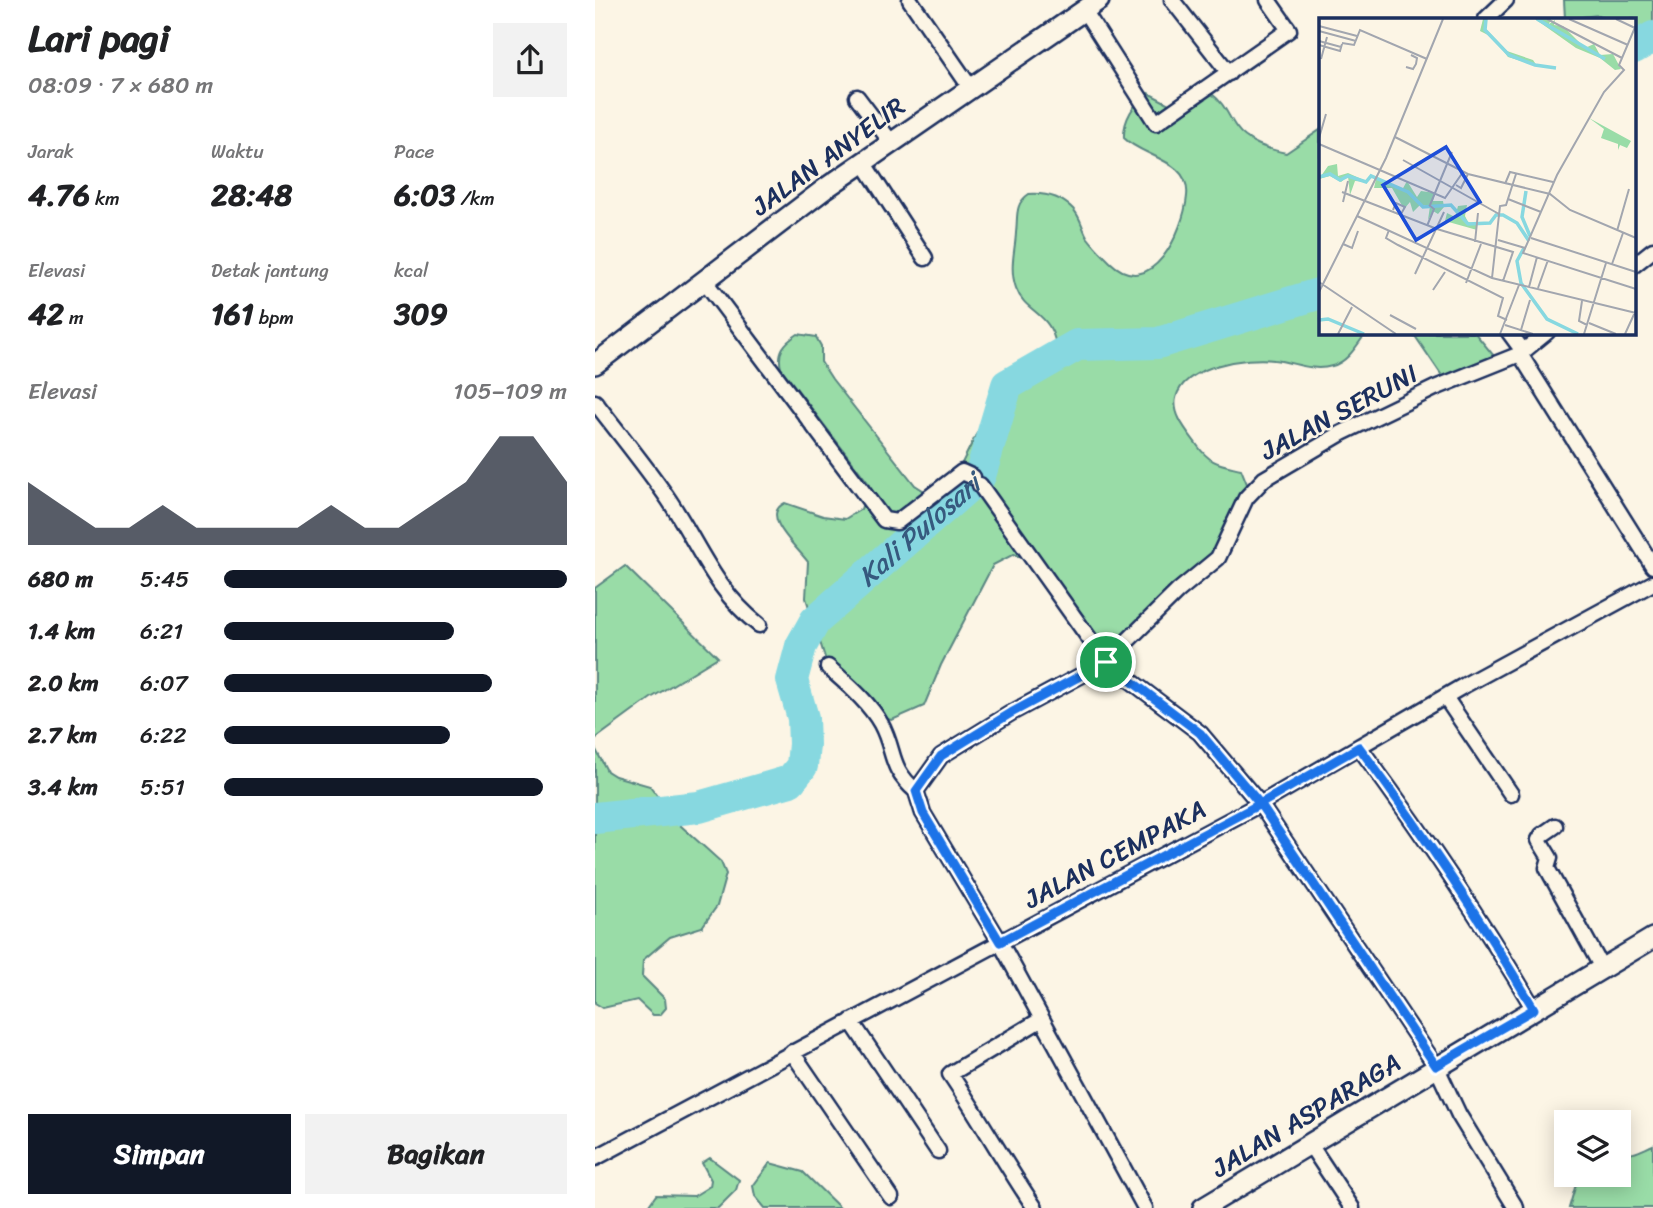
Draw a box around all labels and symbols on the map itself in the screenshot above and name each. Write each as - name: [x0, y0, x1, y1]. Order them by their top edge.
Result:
- inset map: [1319, 18, 1635, 334]
- street label: JALAN ANYELIR: [740, 84, 915, 229]
- street label: JALAN SERUNI: [1251, 351, 1426, 473]
- water label: Kali Pulosari: [845, 458, 996, 599]
- pin: [1076, 632, 1136, 692]
- street label: JALAN CEMPAKA: [1015, 787, 1214, 922]
- street label: JALAN ASPARAGA: [1201, 1040, 1410, 1190]

